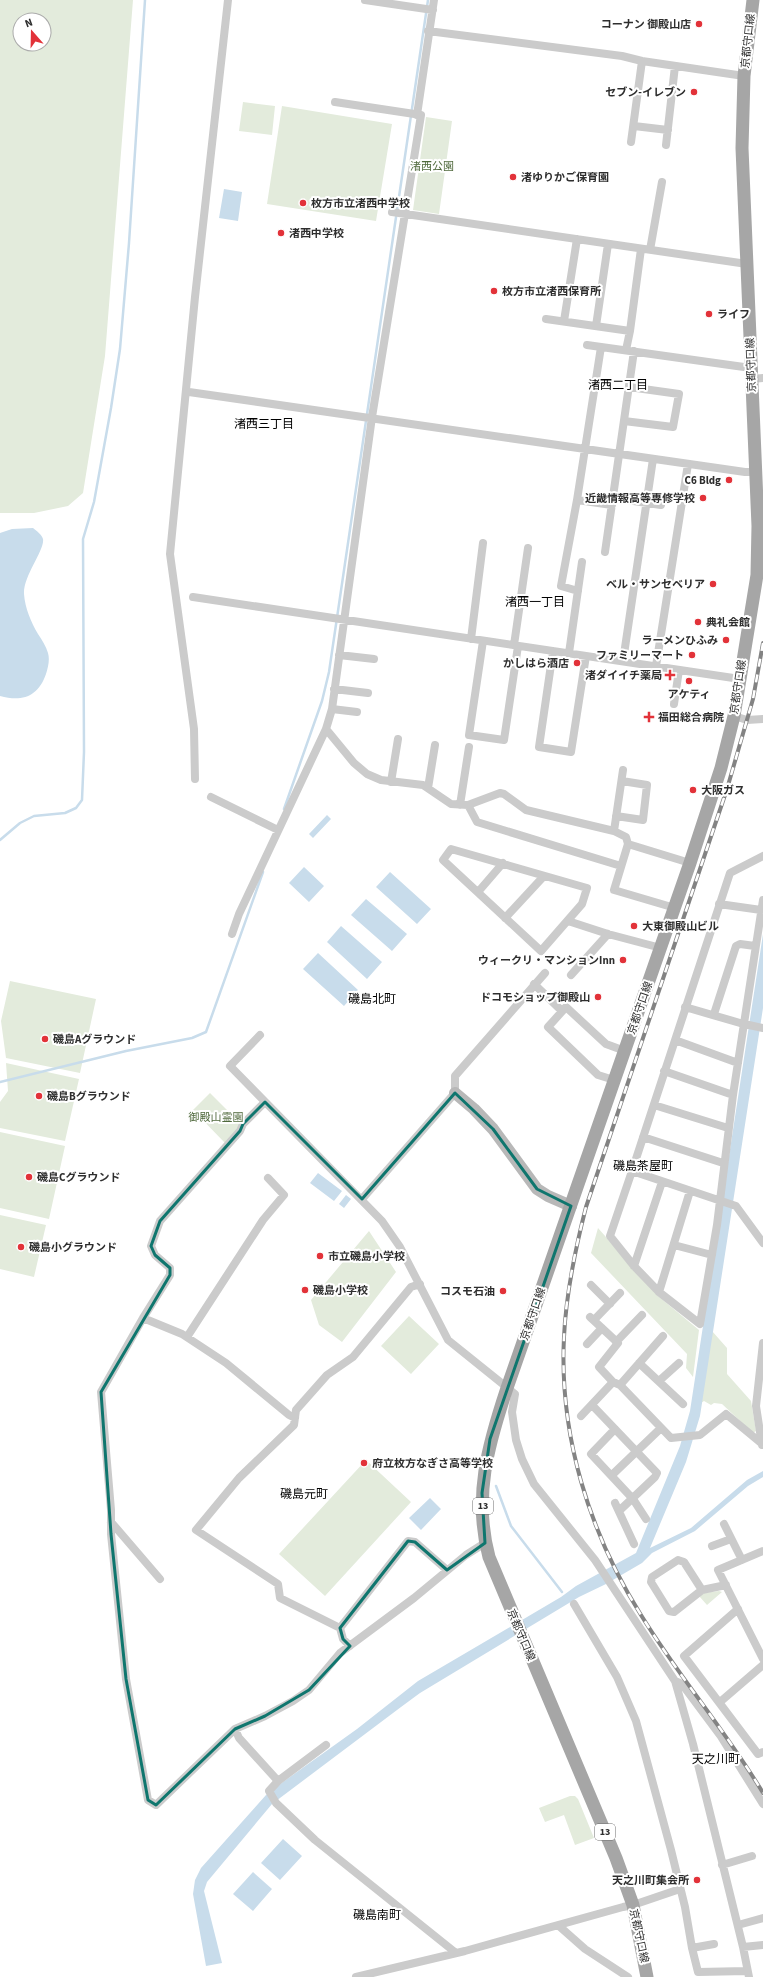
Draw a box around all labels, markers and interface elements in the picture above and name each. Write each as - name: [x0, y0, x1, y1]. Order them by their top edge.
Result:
- north arrow: [12, 12, 52, 52]
- street label: 京都守口線: [738, 13, 758, 69]
- text: N: [23, 15, 35, 31]
- place label: コーナン 御殿山店: [601, 17, 691, 32]
- marker: コーナン 御殿山店: [694, 19, 704, 29]
- place label: セブン-イレブン: [605, 85, 686, 100]
- marker: セブン-イレブン: [689, 87, 699, 97]
- park label: 渚西公園: [410, 159, 454, 174]
- place label: 渚ゆりかご保育園: [521, 170, 609, 185]
- marker: 渚ゆりかご保育園: [508, 172, 518, 182]
- place label: 枚方市立渚西中学校: [311, 196, 410, 211]
- marker: 枚方市立渚西中学校: [298, 198, 308, 208]
- place label: 渚西中学校: [289, 226, 344, 241]
- marker: 渚西中学校: [276, 228, 286, 238]
- place label: 枚方市立渚西保育所: [502, 284, 601, 299]
- marker: 枚方市立渚西保育所: [489, 286, 499, 296]
- place label: ライフ: [717, 307, 750, 322]
- marker: ライフ: [704, 309, 714, 319]
- street label: 京都守口線: [743, 337, 759, 393]
- district label: 渚西二丁目: [588, 377, 648, 394]
- district label: 渚西三丁目: [234, 416, 294, 433]
- place label: C6 Bldg: [685, 473, 721, 488]
- marker: C6 Bldg: [724, 475, 734, 485]
- place label: 近畿情報高等専修学校: [585, 491, 695, 506]
- marker: 近畿情報高等専修学校: [698, 493, 708, 503]
- place label: ベル・サンセベリア: [606, 577, 705, 592]
- marker: ベル・サンセベリア: [708, 579, 718, 589]
- district label: 渚西一丁目: [505, 594, 565, 611]
- place label: 典礼会館: [706, 615, 750, 630]
- marker: 典礼会館: [693, 617, 703, 627]
- place label: ラーメンひふみ: [641, 633, 718, 648]
- marker: ラーメンひふみ: [721, 635, 731, 645]
- place label: ファミリーマート: [596, 648, 684, 663]
- marker: ファミリーマート: [687, 650, 697, 660]
- place label: かしはら酒店: [503, 656, 569, 671]
- marker: かしはら酒店: [572, 658, 582, 668]
- street label: 京都守口線: [726, 659, 750, 715]
- place label: 渚ダイイチ薬局: [585, 668, 662, 683]
- marker: 渚ダイイチ薬局: [665, 670, 675, 680]
- marker: アケティ: [684, 676, 694, 686]
- place label: アケティ: [667, 687, 711, 702]
- place label: 福田総合病院: [658, 710, 724, 725]
- marker: 福田総合病院: [643, 711, 655, 723]
- place label: 大阪ガス: [701, 783, 745, 798]
- marker: 大阪ガス: [688, 785, 698, 795]
- place label: 大東御殿山ビル: [642, 919, 719, 934]
- marker: 大東御殿山ビル: [629, 921, 639, 931]
- place label: ウィークリ・マンションInn: [478, 953, 615, 968]
- marker: ウィークリ・マンションInn: [618, 955, 628, 965]
- street label: 京都守口線: [624, 980, 656, 1036]
- place label: ドコモショップ御殿山: [480, 990, 590, 1005]
- district label: 磯島北町: [348, 991, 396, 1008]
- marker: ドコモショップ御殿山: [593, 992, 603, 1002]
- place label: 磯島Aグラウンド: [53, 1032, 136, 1047]
- marker: 磯島Aグラウンド: [40, 1034, 50, 1044]
- place label: 磯島Bグラウンド: [47, 1089, 131, 1104]
- marker: 磯島Bグラウンド: [34, 1091, 44, 1101]
- park label: 御殿山霊園: [188, 1110, 244, 1125]
- district label: 磯島茶屋町: [613, 1158, 673, 1175]
- place label: 磯島Cグラウンド: [37, 1170, 120, 1185]
- marker: 磯島Cグラウンド: [24, 1172, 34, 1182]
- place label: 磯島小グラウンド: [29, 1240, 117, 1255]
- marker: 磯島小グラウンド: [16, 1242, 26, 1252]
- place label: 市立磯島小学校: [328, 1249, 405, 1264]
- marker: 市立磯島小学校: [315, 1251, 325, 1261]
- place label: 磯島小学校: [313, 1283, 368, 1298]
- place label: コスモ石油: [440, 1284, 495, 1299]
- marker: 磯島小学校: [300, 1285, 310, 1295]
- marker: コスモ石油: [498, 1286, 508, 1296]
- street label: 京都守口線: [517, 1286, 549, 1342]
- place label: 府立枚方なぎさ高等学校: [372, 1456, 493, 1471]
- marker: 府立枚方なぎさ高等学校: [359, 1458, 369, 1468]
- district label: 磯島元町: [280, 1486, 328, 1503]
- road number: 13: [473, 1498, 493, 1514]
- street label: 京都守口線: [503, 1607, 539, 1663]
- district label: 天之川町: [692, 1751, 740, 1768]
- road number: 13: [595, 1824, 615, 1840]
- place label: 天之川町集会所: [612, 1873, 689, 1888]
- marker: 天之川町集会所: [692, 1875, 702, 1885]
- district label: 磯島南町: [353, 1907, 401, 1924]
- street label: 京都守口線: [626, 1908, 652, 1964]

